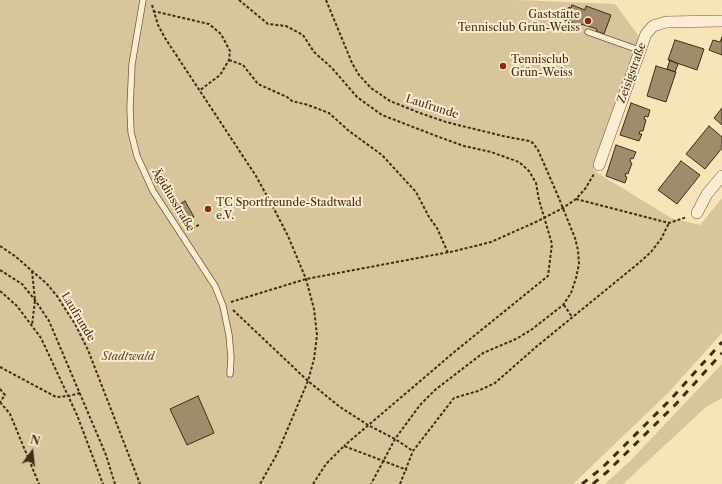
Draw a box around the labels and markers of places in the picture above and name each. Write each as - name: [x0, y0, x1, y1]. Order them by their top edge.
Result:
- place label: Gaststätte Tennisclub Grün-Weiss: [458, 8, 580, 34]
- marker: Gaststätte Tennisclub Grün-Weiss: [583, 16, 593, 26]
- place label: Tennisclub Grün-Weiss: [511, 53, 573, 79]
- marker: Tennisclub Grün-Weiss: [498, 61, 508, 71]
- place label: TC Sportfreunde-Stadtwald e.V.: [216, 196, 362, 222]
- marker: TC Sportfreunde-Stadtwald e.V.: [203, 204, 213, 214]

